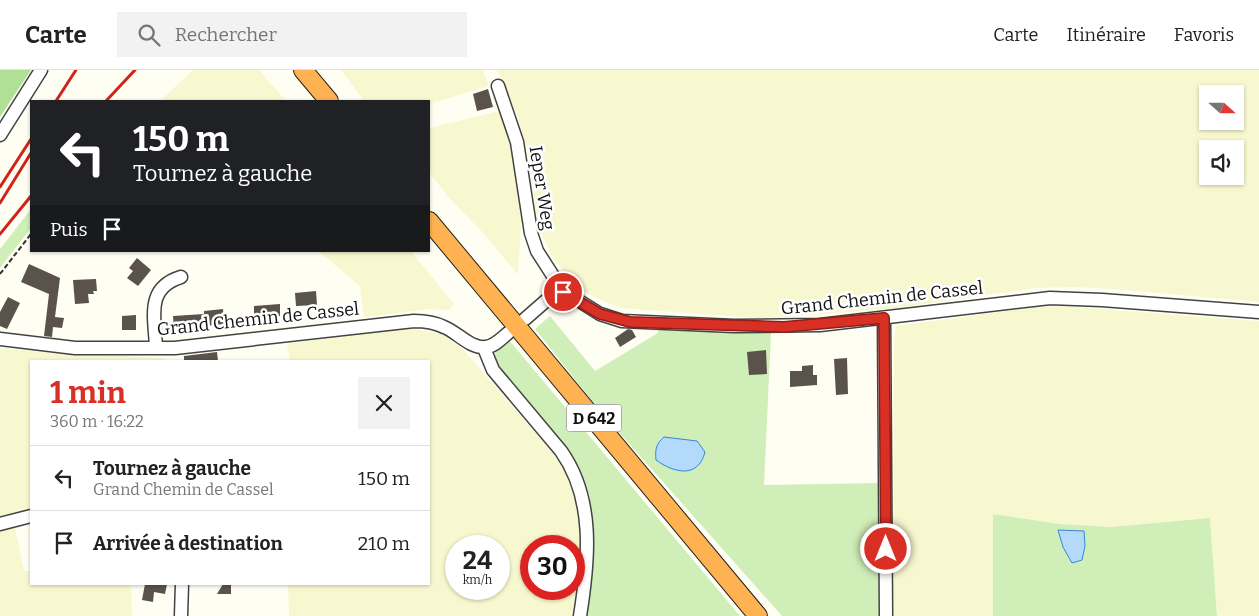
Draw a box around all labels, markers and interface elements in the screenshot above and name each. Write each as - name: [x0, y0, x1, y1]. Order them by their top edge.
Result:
- search box: [117, 12, 467, 57]
- text: Carte: [25, 21, 87, 49]
- icon: search: [135, 21, 163, 49]
- text: Rechercher: [175, 23, 277, 46]
- text: Carte: [993, 24, 1038, 46]
- text: Itinéraire: [1066, 24, 1146, 46]
- text: Favoris: [1174, 24, 1234, 46]
- north arrow: [1199, 85, 1244, 130]
- map controls: [1199, 85, 1244, 185]
- text: 150 m: [133, 118, 229, 160]
- icon: left: [50, 120, 115, 185]
- button: sound: [1199, 140, 1244, 185]
- street label: Ieper Weg: [524, 144, 560, 232]
- text: Tournez à gauche: [133, 160, 312, 187]
- icon: arrive: [98, 215, 126, 243]
- text: Puis: [50, 218, 88, 241]
- pin: [542, 271, 584, 313]
- street label: Grand Chemin de Cassel: [780, 276, 984, 320]
- icon: arrive: [549, 278, 577, 306]
- street label: Grand Chemin de Cassel: [156, 297, 360, 341]
- text: 1 min: [50, 375, 126, 411]
- button: close: [358, 377, 410, 429]
- road number: D 642: [566, 404, 622, 432]
- text: 360 m · 16:22: [50, 412, 144, 431]
- text: Tournez à gauche: [93, 457, 251, 480]
- icon: left: [50, 464, 78, 492]
- text: 150 m: [358, 467, 410, 490]
- text: Grand Chemin de Cassel: [93, 480, 274, 499]
- position arrow: [859, 522, 911, 574]
- icon: arrive: [50, 529, 78, 557]
- text: Arrivée à destination: [93, 532, 283, 555]
- text: 210 m: [358, 532, 410, 555]
- speed limit sign: 30: [520, 535, 585, 600]
- text: 24: [463, 546, 492, 576]
- text: km/h: [463, 573, 492, 587]

